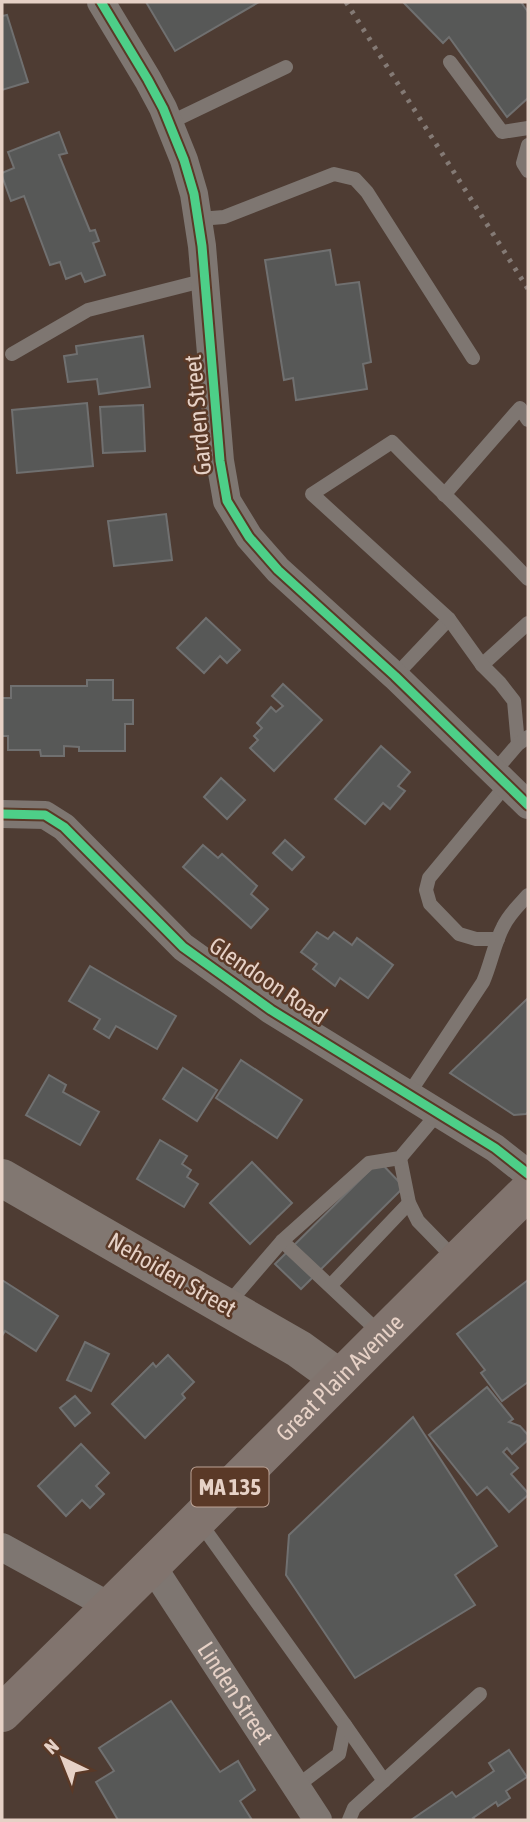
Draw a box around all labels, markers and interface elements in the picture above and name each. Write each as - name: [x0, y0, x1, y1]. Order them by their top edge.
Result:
- street label: Garden Street: [179, 354, 216, 476]
- street label: Glendoon Road: [204, 931, 332, 1030]
- street label: Nehoiden Street: [103, 1227, 241, 1322]
- street label: Great Plain Avenue: [271, 1308, 409, 1447]
- road number: MA 135: [191, 1468, 268, 1506]
- street label: Linden Street: [192, 1637, 279, 1749]
- north arrow: [28, 1724, 98, 1794]
- text: N: [40, 1735, 63, 1758]

